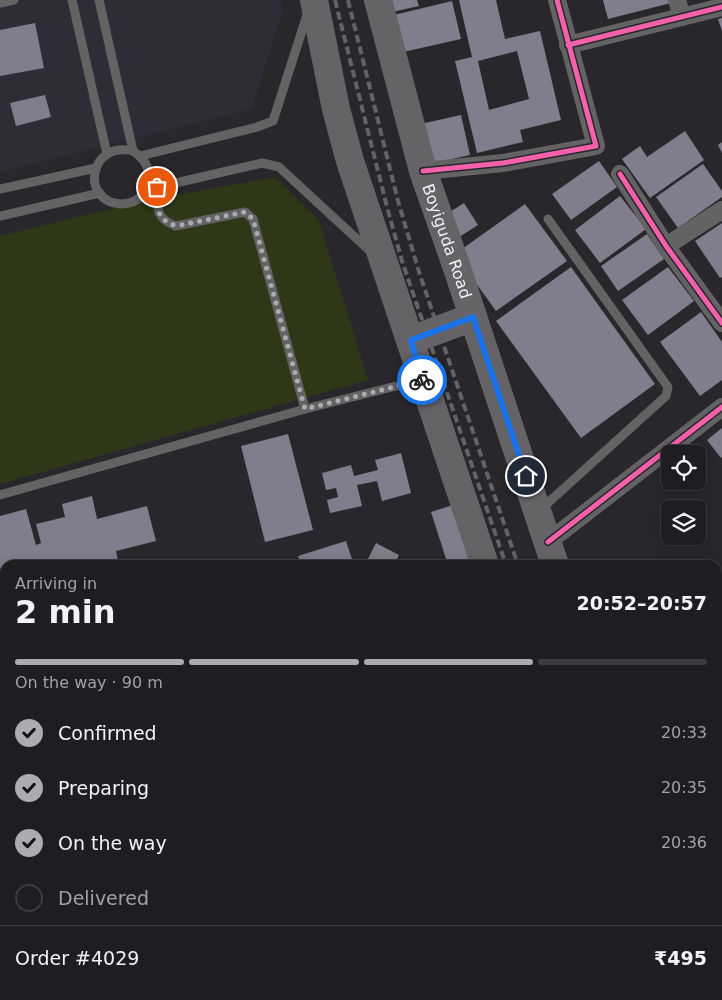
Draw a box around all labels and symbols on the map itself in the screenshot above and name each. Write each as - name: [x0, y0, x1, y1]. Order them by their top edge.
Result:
- pin: [136, 166, 178, 208]
- street label: Boyiguda Road: [418, 181, 475, 301]
- courier: [397, 355, 447, 405]
- pin: [505, 455, 547, 497]

